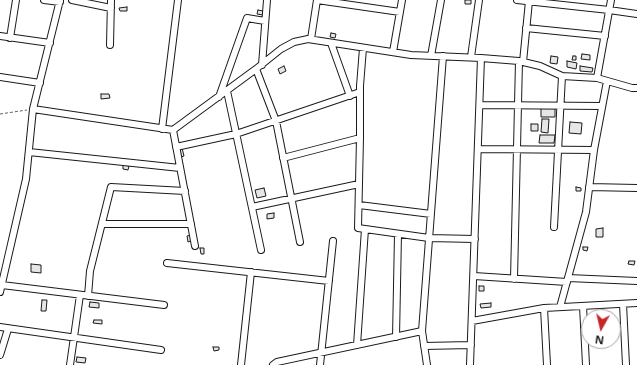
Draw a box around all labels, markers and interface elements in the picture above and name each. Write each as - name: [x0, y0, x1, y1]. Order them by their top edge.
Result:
- north arrow: [581, 309, 621, 349]
- text: N: [594, 332, 605, 348]

